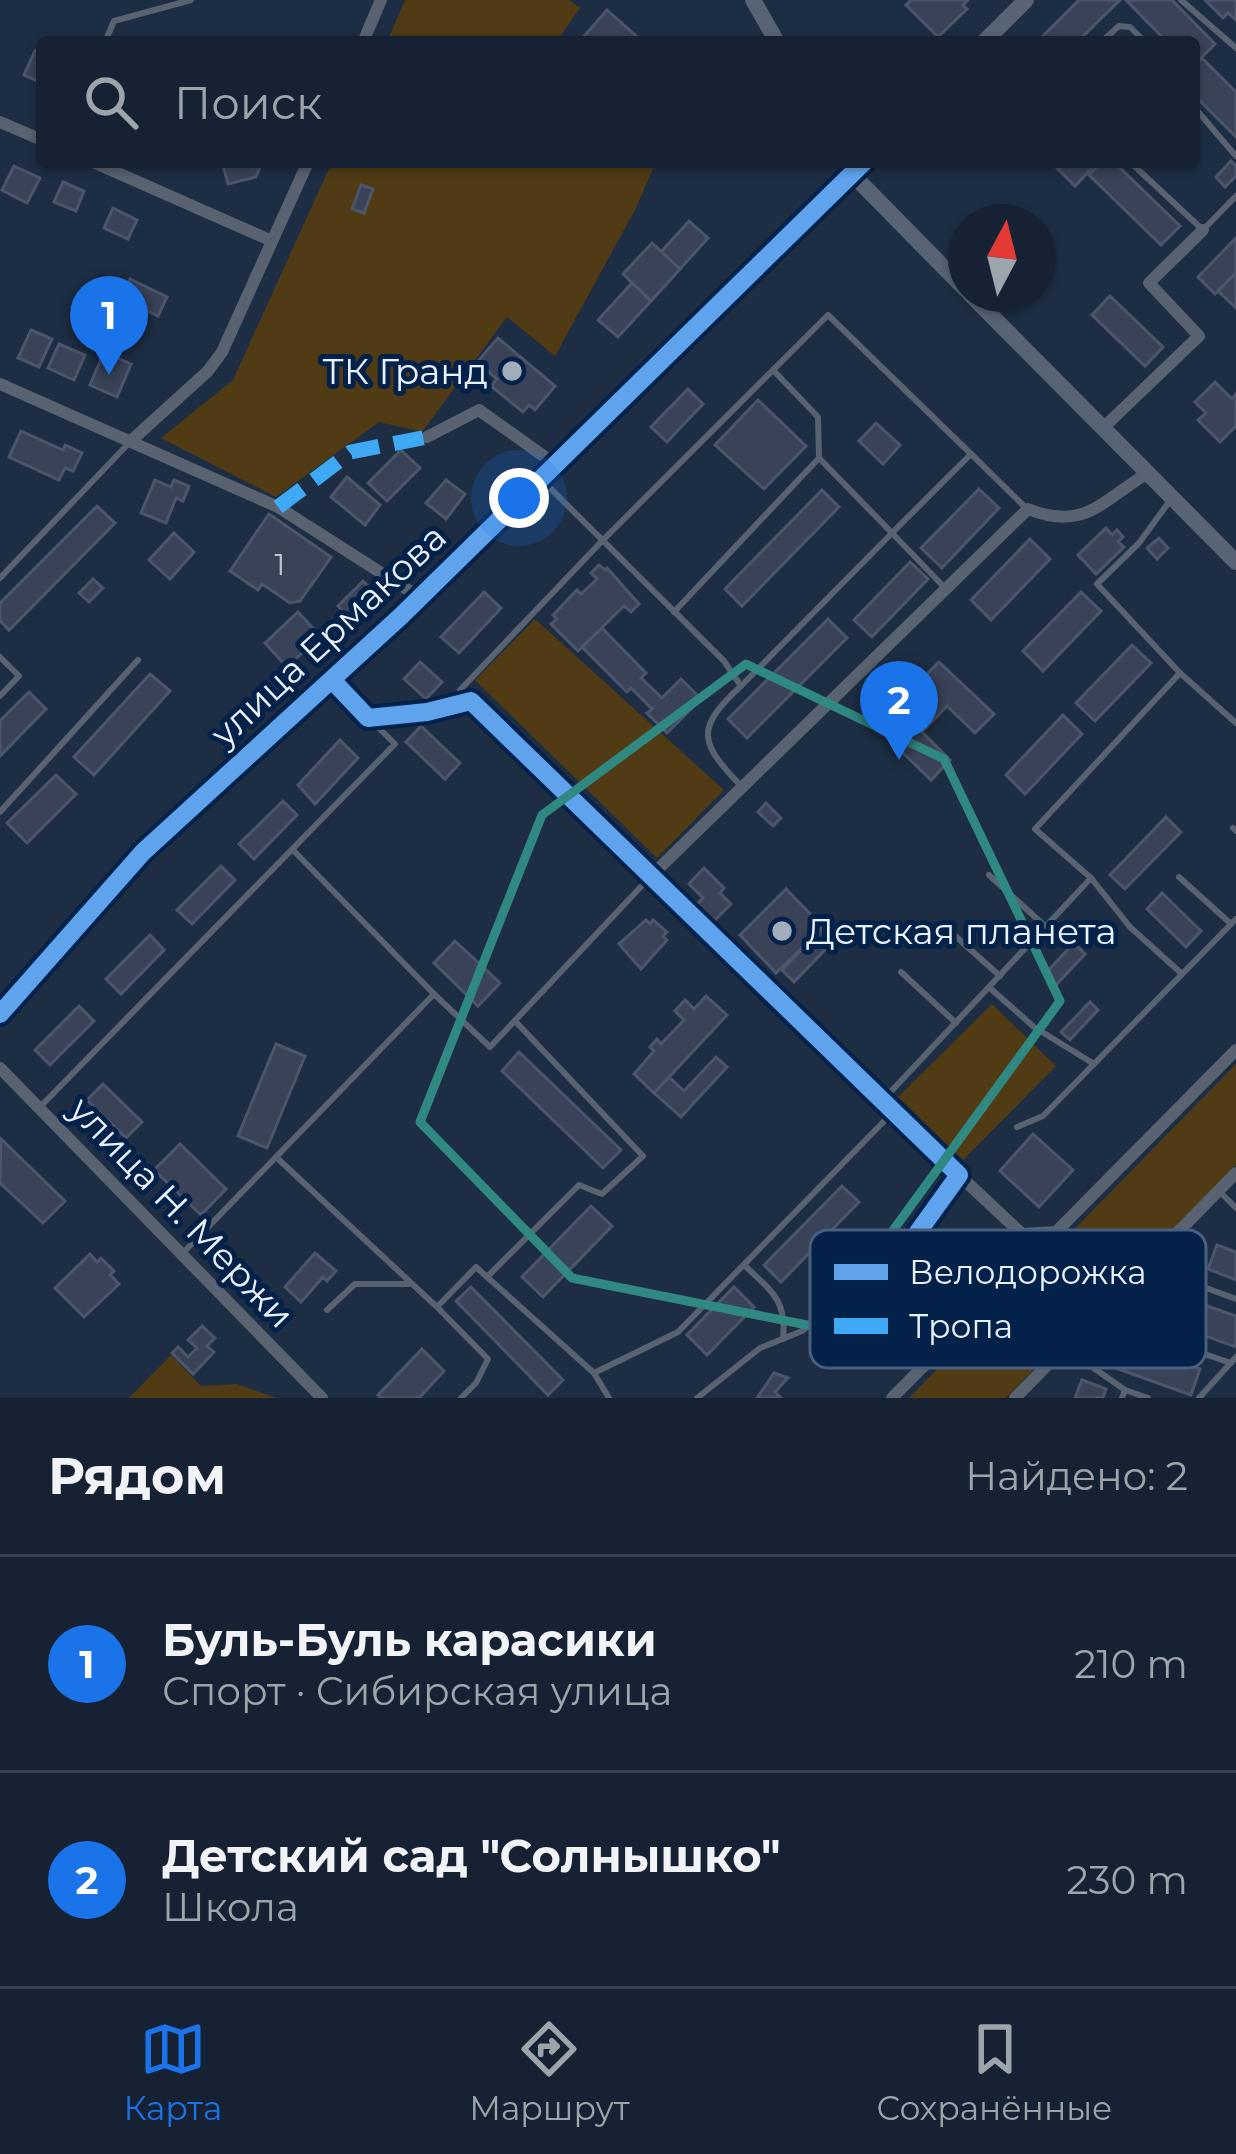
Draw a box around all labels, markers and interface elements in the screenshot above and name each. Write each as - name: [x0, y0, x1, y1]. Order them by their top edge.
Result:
- search box: [36, 36, 1200, 168]
- icon: search: [78, 69, 144, 135]
- text: Поиск: [174, 75, 322, 130]
- north arrow: [948, 204, 1056, 312]
- pin: 1: [70, 276, 148, 375]
- place label: ТК Гранд: [323, 349, 488, 393]
- marker: ТК Гранд: [499, 358, 525, 384]
- your location: [489, 468, 549, 528]
- street label: улица Ермакова: [200, 515, 455, 756]
- house number: 1: [275, 546, 285, 583]
- pin: 2: [860, 661, 938, 760]
- place label: Детская планета: [806, 909, 1116, 953]
- marker: Детская планета: [769, 918, 795, 944]
- street label: улица Н. Мержи: [60, 1087, 303, 1337]
- legend: [810, 1230, 1206, 1368]
- text: Велодорожка: [909, 1252, 1146, 1292]
- text: Тропа: [909, 1306, 1013, 1346]
- text: Рядом: [48, 1445, 226, 1507]
- text: Найдено: 2: [965, 1452, 1188, 1500]
- text: Буль-Буль карасики: [162, 1612, 657, 1667]
- text: 1: [79, 1640, 95, 1688]
- text: 210 m: [1074, 1640, 1188, 1688]
- text: Спорт · Сибирская улица: [162, 1667, 672, 1715]
- text: Детский сад "Солнышко": [162, 1828, 781, 1883]
- text: 2: [75, 1856, 99, 1904]
- text: 230 m: [1066, 1856, 1188, 1904]
- text: Школа: [162, 1883, 299, 1931]
- tab: Карта: [123, 2016, 222, 2128]
- tab: Маршрут: [469, 2016, 630, 2128]
- tab: Сохранённые: [877, 2016, 1112, 2128]

